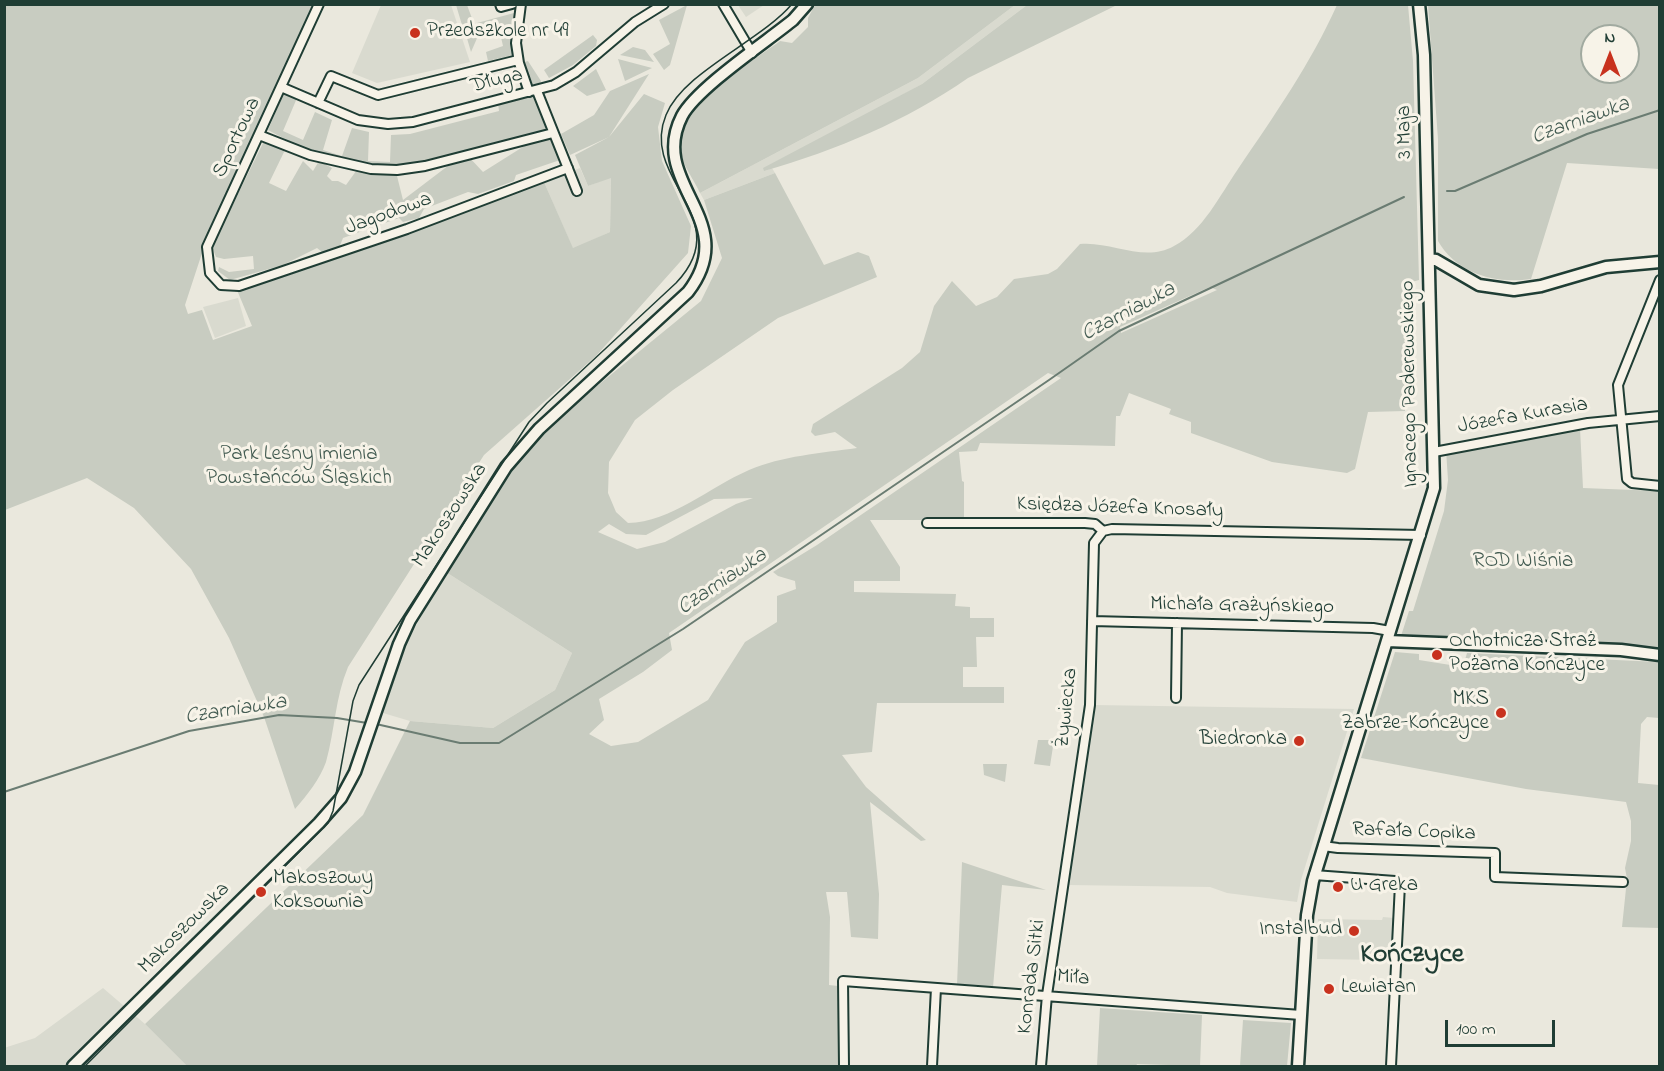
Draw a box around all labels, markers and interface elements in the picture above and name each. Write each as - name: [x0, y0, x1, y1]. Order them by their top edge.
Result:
- place label: Przedszkole nr 49: [427, 20, 569, 46]
- north arrow: [1580, 24, 1640, 84]
- marker: Przedszkole nr 49: [408, 26, 422, 40]
- text: N: [1605, 26, 1615, 50]
- street label: Długa: [468, 63, 526, 101]
- water label: Czarniawka: [1528, 92, 1634, 152]
- street label: Sportowa: [209, 94, 267, 182]
- street label: 3 Maja: [1393, 105, 1419, 159]
- street label: Jagodowa: [343, 188, 435, 242]
- water label: Czarniawka: [1078, 277, 1180, 349]
- street label: Ignacego Paderewskiego: [1397, 280, 1425, 488]
- street label: Józefa Kurasia: [1456, 393, 1590, 441]
- park label: Park Leśny imienia Powstańców Śląskich: [206, 443, 392, 493]
- street label: Makoszowska: [408, 459, 494, 573]
- street label: Księdza Józefa Knosały: [1016, 493, 1224, 525]
- water label: Czarniawka: [673, 543, 773, 623]
- park label: ROD Wiśnia: [1473, 550, 1573, 576]
- street label: Michała Grażyńskiego: [1150, 593, 1334, 621]
- place label: Ochotnicza Straż Pożarna Kończyce: [1449, 630, 1605, 680]
- marker: Ochotnicza Straż Pożarna Kończyce: [1430, 648, 1444, 662]
- street label: Żywiecka: [1051, 667, 1085, 749]
- place label: MKS Zabrze-Kończyce: [1341, 688, 1489, 738]
- water label: Czarniawka: [183, 690, 289, 732]
- marker: MKS Zabrze-Kończyce: [1494, 706, 1508, 720]
- place label: Biedronka: [1200, 728, 1287, 754]
- marker: Biedronka: [1292, 734, 1306, 748]
- street label: Rafała Copika: [1352, 818, 1476, 848]
- place label: Makoszowy Koksownia: [273, 867, 373, 917]
- place label: U Greka: [1350, 874, 1418, 900]
- street label: Makoszowska: [134, 878, 236, 980]
- marker: U Greka: [1331, 880, 1345, 894]
- marker: Makoszowy Koksownia: [254, 885, 268, 899]
- street label: Konrada Sitki: [1013, 918, 1053, 1036]
- place label: Instalbud: [1259, 918, 1342, 944]
- marker: Instalbud: [1347, 924, 1361, 938]
- district label: Kończyce: [1360, 941, 1464, 973]
- street label: Miła: [1056, 965, 1090, 993]
- place label: Lewiatan: [1341, 976, 1416, 1002]
- marker: Lewiatan: [1322, 982, 1336, 996]
- scale bar: [1448, 1008, 1558, 1046]
- text: 100 m: [1456, 1017, 1496, 1043]

